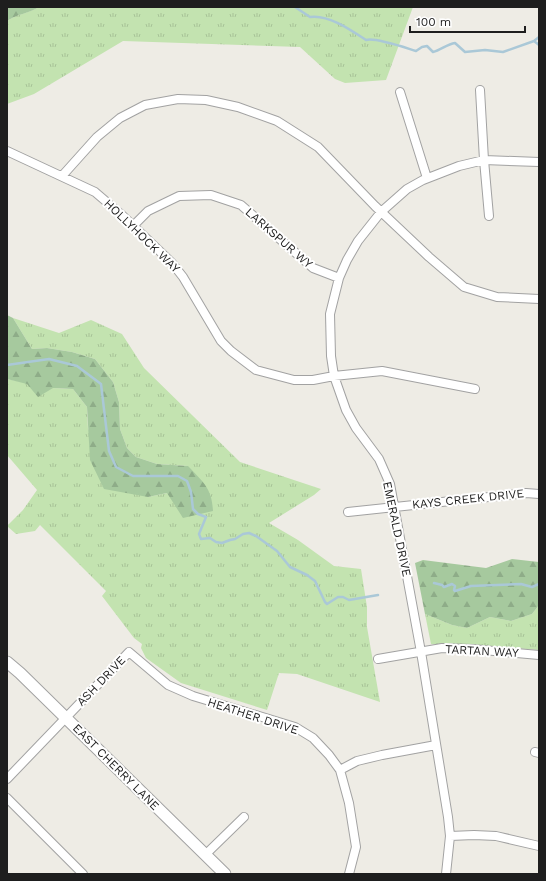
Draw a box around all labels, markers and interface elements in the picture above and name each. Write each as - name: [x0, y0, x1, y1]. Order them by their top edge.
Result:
- scale bar: [410, 8, 525, 34]
- text: 100 m: [416, 15, 451, 29]
- street label: HOLLYHOCK WAY: [101, 196, 183, 276]
- street label: LARKSPUR WY: [243, 205, 316, 271]
- street label: EMERALD DRIVE: [380, 480, 414, 578]
- street label: KAYS CREEK DRIVE: [411, 486, 525, 512]
- street label: TARTAN WAY: [445, 642, 519, 660]
- street label: ASH DRIVE: [74, 653, 129, 709]
- street label: HEATHER DRIVE: [206, 695, 301, 737]
- street label: EAST CHERRY LANE: [70, 721, 162, 813]

